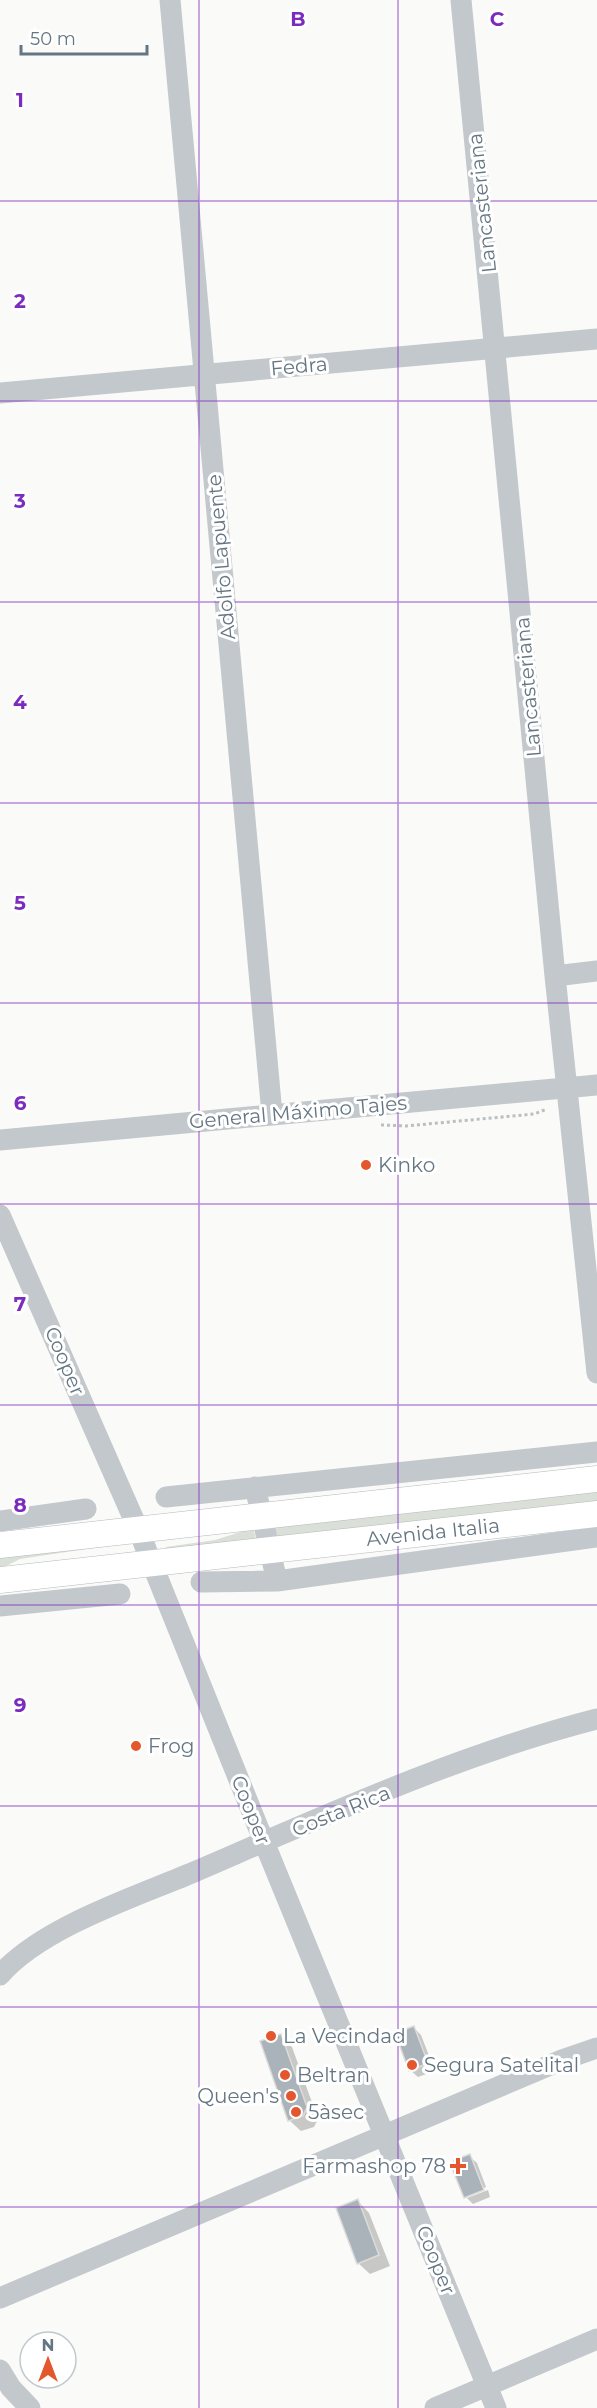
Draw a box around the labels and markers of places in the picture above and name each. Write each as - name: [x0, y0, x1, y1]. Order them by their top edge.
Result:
- place label: Kinko: [378, 1153, 435, 1177]
- marker: Kinko: [359, 1158, 373, 1172]
- place label: Frog: [148, 1734, 194, 1758]
- marker: Frog: [129, 1739, 143, 1753]
- place label: La Vecindad: [283, 2024, 406, 2048]
- marker: La Vecindad: [264, 2029, 278, 2043]
- place label: Segura Satelital: [424, 2053, 579, 2077]
- marker: Segura Satelital: [405, 2058, 419, 2072]
- place label: Beltran: [297, 2063, 370, 2087]
- marker: Beltran: [278, 2068, 292, 2082]
- place label: Queen's: [197, 2084, 279, 2108]
- marker: Queen's: [284, 2089, 298, 2103]
- place label: 5àsec: [308, 2100, 364, 2124]
- marker: 5àsec: [289, 2105, 303, 2119]
- place label: Farmashop 78: [302, 2154, 446, 2178]
- marker: Farmashop 78: [451, 2159, 465, 2173]

